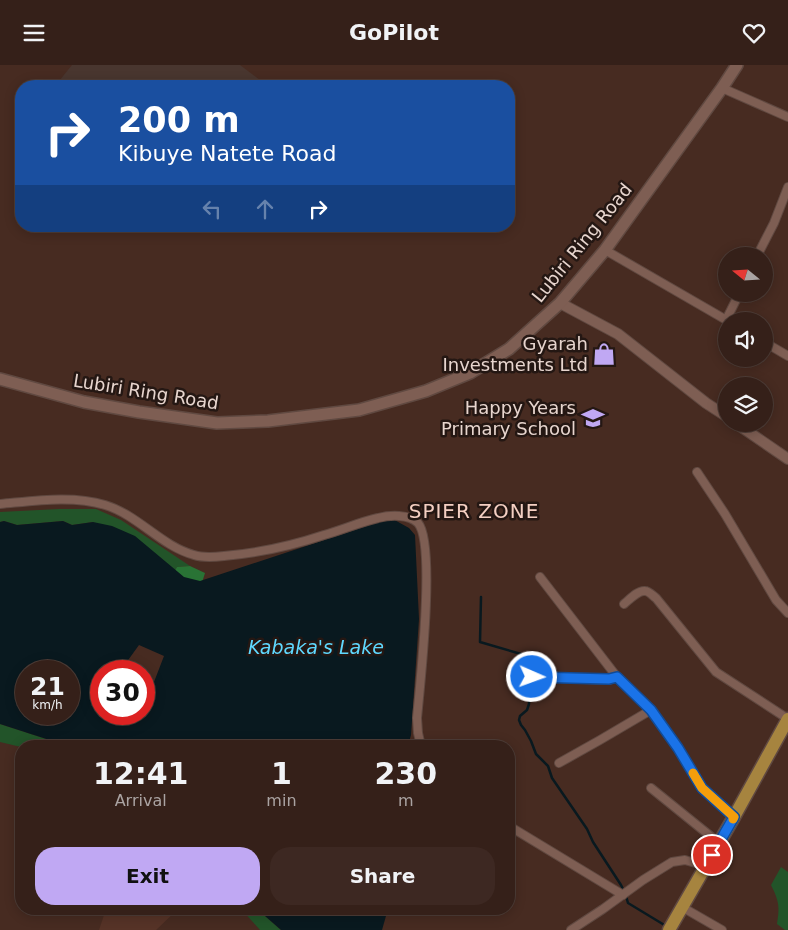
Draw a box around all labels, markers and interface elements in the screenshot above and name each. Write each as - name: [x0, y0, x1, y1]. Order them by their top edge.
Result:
- icon: menu: [20, 19, 48, 47]
- icon: heart: [740, 19, 768, 47]
- text: GoPilot: [349, 20, 439, 45]
- icon: right: [35, 100, 100, 165]
- text: 200 m: [118, 100, 240, 140]
- text: Kibuye Natete Road: [118, 141, 336, 166]
- street label: Lubiri Ring Road: [527, 179, 636, 306]
- icon: left: [198, 195, 226, 223]
- icon: ahead: [251, 195, 279, 223]
- icon: right: [304, 195, 332, 223]
- north arrow: [718, 247, 772, 303]
- map controls: [718, 247, 773, 432]
- button: sound: [718, 312, 773, 367]
- place label: Gyarah Investments Ltd: [442, 333, 588, 375]
- shop icon: Gyarah Investments Ltd: [591, 341, 617, 367]
- street label: Lubiri Ring Road: [72, 370, 220, 413]
- button: layers: [718, 377, 773, 432]
- place label: Happy Years Primary School: [441, 397, 576, 439]
- school or university icon: Happy Years Primary School: [580, 405, 606, 431]
- district label: SPIER ZONE: [409, 499, 539, 523]
- water label: Kabaka's Lake: [248, 636, 384, 658]
- position arrow: [505, 650, 557, 702]
- speed limit sign: 30: [90, 660, 155, 725]
- text: 21: [30, 672, 65, 701]
- text: km/h: [32, 698, 63, 712]
- text: 12:41: [93, 756, 188, 791]
- text: 1: [271, 756, 292, 791]
- text: 230: [374, 756, 437, 791]
- text: Arrival: [115, 791, 167, 810]
- text: min: [266, 791, 297, 810]
- text: m: [398, 791, 414, 810]
- pin: [691, 834, 733, 876]
- icon: arrive: [698, 841, 726, 869]
- button: Exit: [35, 847, 260, 905]
- button: Share: [270, 847, 495, 905]

